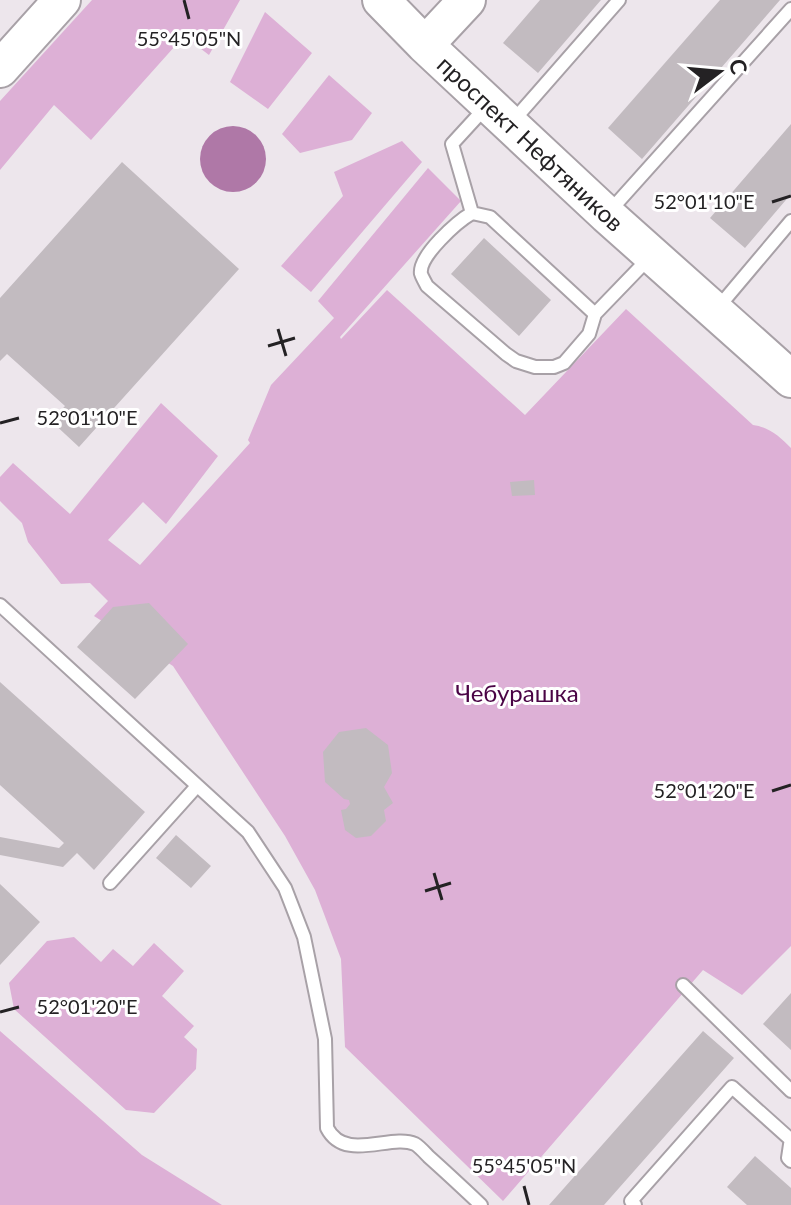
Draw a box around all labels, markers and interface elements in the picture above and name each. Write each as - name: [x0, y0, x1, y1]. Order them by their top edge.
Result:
- text: 55°45'05"N: [137, 26, 241, 50]
- north arrow: [679, 32, 759, 112]
- street label: проспект Нефтяников: [432, 49, 630, 237]
- text: С: [724, 56, 754, 77]
- text: 52°01'10"E: [654, 189, 754, 213]
- text: 52°01'10"E: [37, 405, 137, 429]
- park label: Чебурашка: [455, 678, 579, 707]
- text: 52°01'20"E: [654, 778, 754, 802]
- text: 52°01'20"E: [37, 994, 137, 1018]
- text: 55°45'05"N: [472, 1153, 576, 1177]

